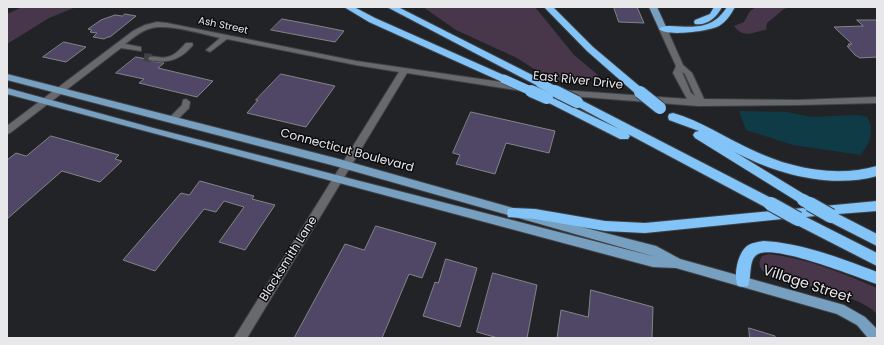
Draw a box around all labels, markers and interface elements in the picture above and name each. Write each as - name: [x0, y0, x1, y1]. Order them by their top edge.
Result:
- street label: Ash Street: [197, 15, 249, 37]
- street label: East River Drive: [532, 69, 624, 93]
- street label: Connecticut Boulevard: [279, 126, 415, 176]
- street label: Blacksmith Lane: [257, 214, 321, 304]
- street label: Village Street: [761, 263, 853, 307]

